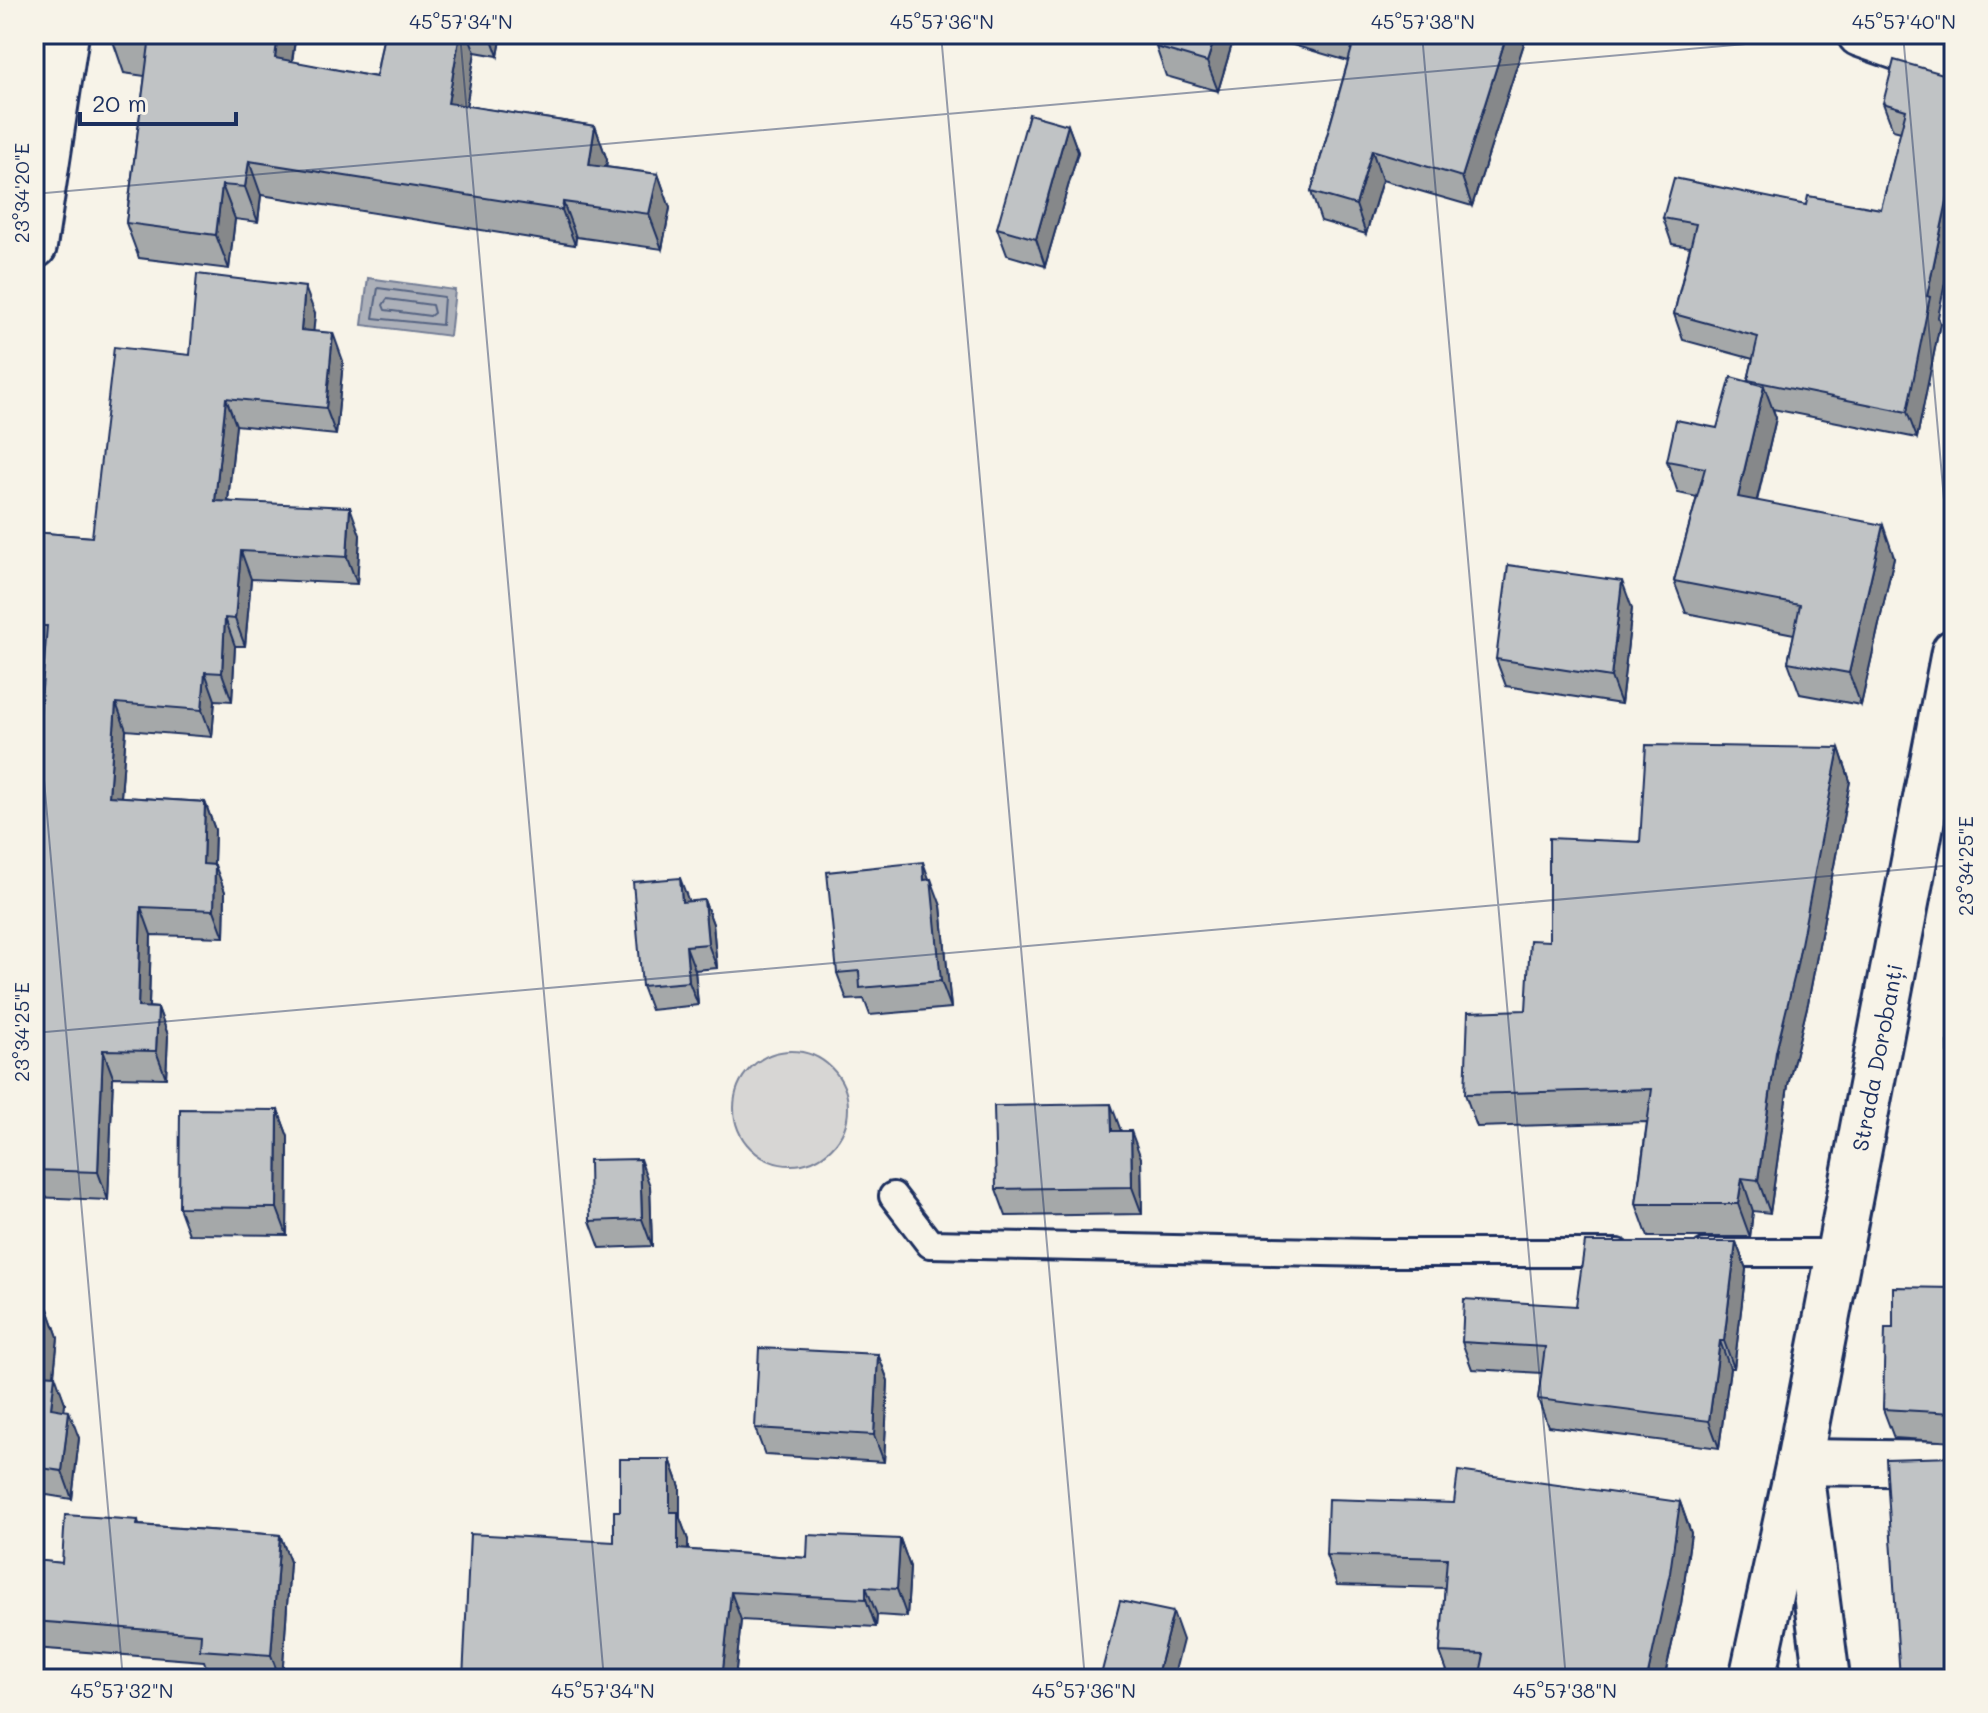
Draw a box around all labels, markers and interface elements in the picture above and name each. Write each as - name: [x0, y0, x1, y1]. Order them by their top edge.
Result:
- text: 45°57'34"N: [409, 8, 513, 34]
- text: 45°57'36"N: [890, 8, 994, 34]
- text: 45°57'38"N: [1371, 8, 1475, 34]
- text: 45°57'40"N: [1852, 8, 1956, 34]
- scale bar: [80, 76, 236, 126]
- text: 20 m: [92, 87, 147, 118]
- text: 23°34'20"E: [8, 143, 34, 243]
- text: 23°34'25"E: [1952, 816, 1978, 916]
- street label: Strada Dorobanți: [1844, 961, 1909, 1153]
- text: 23°34'25"E: [8, 982, 34, 1082]
- text: 45°57'32"N: [71, 1677, 173, 1703]
- text: 45°57'34"N: [551, 1677, 655, 1703]
- text: 45°57'36"N: [1032, 1677, 1136, 1703]
- text: 45°57'38"N: [1513, 1677, 1617, 1703]

